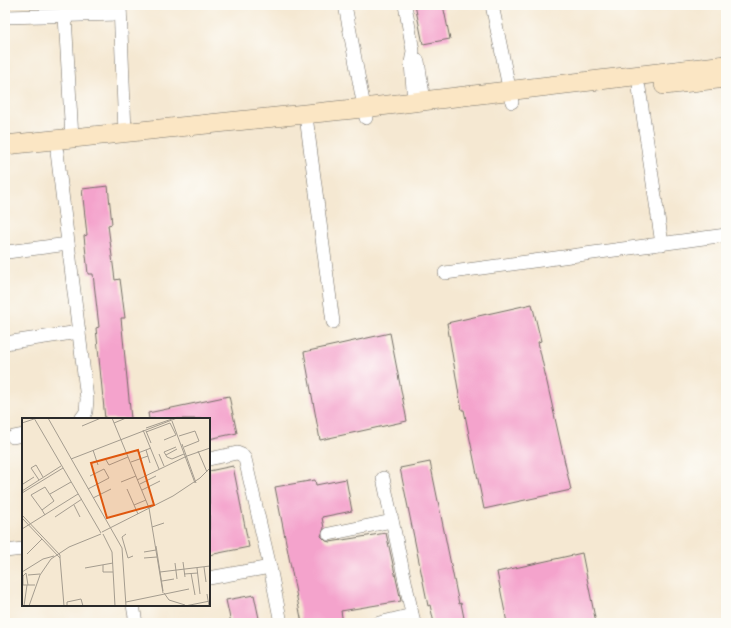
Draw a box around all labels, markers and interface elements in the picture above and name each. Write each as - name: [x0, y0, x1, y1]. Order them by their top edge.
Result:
- inset map: [22, 418, 210, 606]

